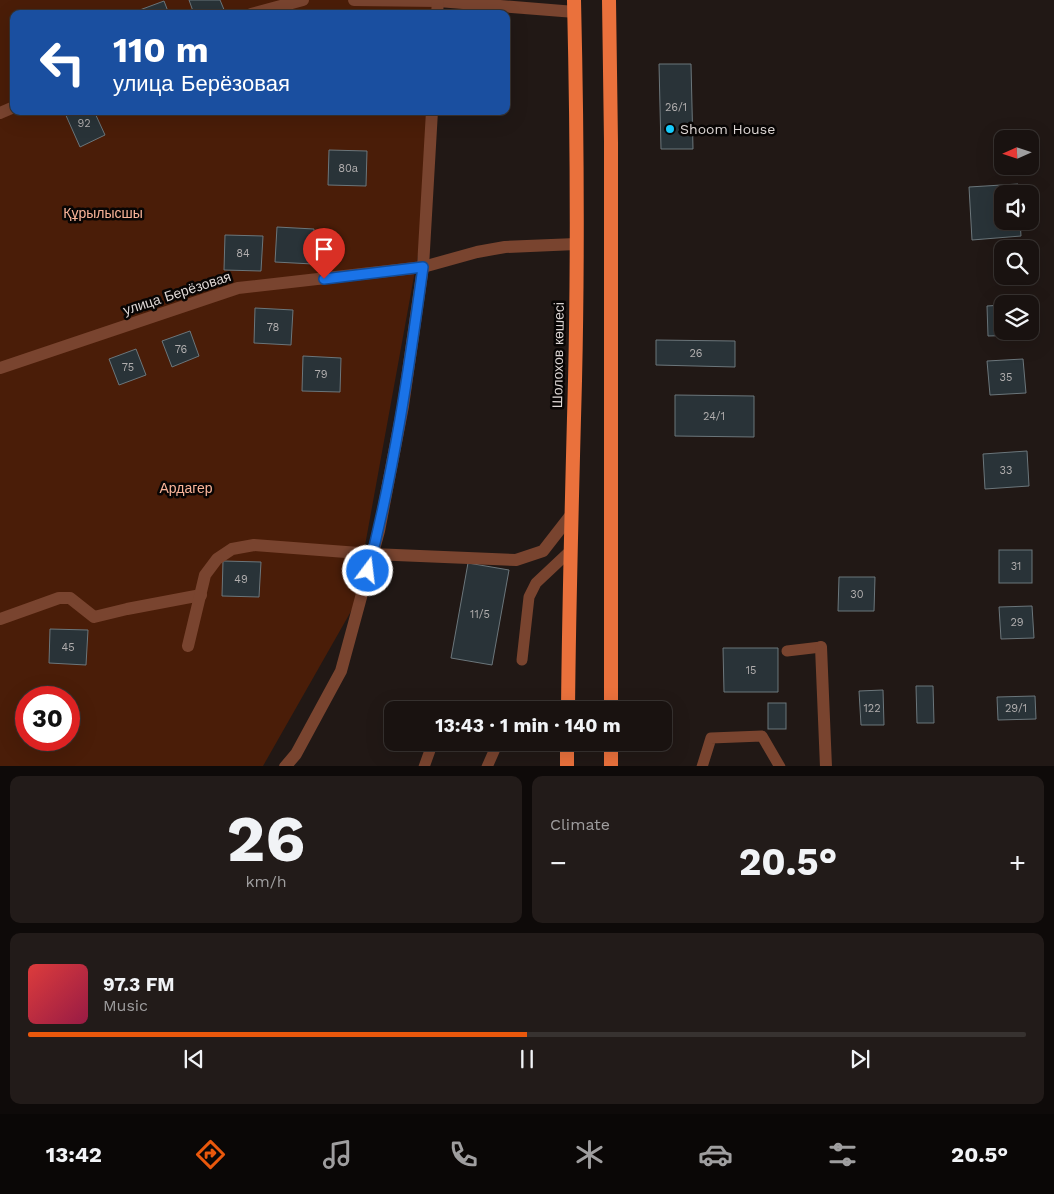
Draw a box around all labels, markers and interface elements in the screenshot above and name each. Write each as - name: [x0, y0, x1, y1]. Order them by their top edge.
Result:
- text: 110 m: [113, 29, 209, 71]
- icon: left: [30, 30, 95, 95]
- text: улица Берёзовая: [113, 71, 290, 96]
- house number: 26/1: [665, 101, 687, 114]
- house number: 92: [77, 117, 91, 130]
- place label: Shoom House: [680, 121, 775, 137]
- marker: Shoom House: [664, 123, 676, 135]
- north arrow: [994, 130, 1039, 175]
- map controls: [994, 130, 1039, 340]
- house number: 80а: [338, 162, 359, 175]
- button: sound: [994, 185, 1039, 230]
- park label: Құрылысшы: [63, 205, 143, 221]
- pin: [303, 228, 345, 279]
- icon: arrive: [310, 235, 338, 263]
- button: search: [994, 240, 1039, 285]
- house number: 84: [236, 247, 250, 260]
- street label: улица Берёзовая: [121, 268, 233, 318]
- button: layers: [994, 295, 1039, 340]
- street label: Шолохов көшесі: [549, 302, 567, 408]
- house number: 78: [267, 321, 280, 334]
- house number: 76: [175, 343, 188, 356]
- house number: 26: [689, 347, 703, 360]
- house number: 75: [122, 361, 134, 374]
- house number: 79: [315, 368, 328, 381]
- house number: 35: [1000, 371, 1012, 384]
- house number: 24/1: [703, 410, 725, 423]
- house number: 33: [1000, 464, 1012, 477]
- park label: Ардагер: [159, 480, 213, 496]
- position arrow: [341, 544, 393, 596]
- house number: 31: [1011, 560, 1021, 573]
- house number: 49: [234, 573, 248, 586]
- house number: 30: [850, 588, 864, 601]
- house number: 11/5: [470, 608, 490, 621]
- house number: 29: [1010, 616, 1024, 629]
- house number: 45: [61, 641, 75, 654]
- house number: 15: [746, 664, 756, 677]
- speed limit sign: 30: [15, 686, 80, 751]
- house number: 122: [863, 702, 881, 715]
- house number: 29/1: [1005, 702, 1027, 715]
- text: 13:43 · 1 min · 140 m: [435, 714, 621, 737]
- text: 26: [227, 801, 305, 877]
- text: Climate: [550, 815, 610, 834]
- text: 20.5°: [739, 840, 837, 884]
- text: −: [550, 846, 567, 879]
- text: +: [1009, 846, 1026, 879]
- text: km/h: [245, 872, 287, 891]
- text: 97.3 FM: [103, 973, 175, 996]
- text: Music: [103, 996, 148, 1015]
- icon: previous: [180, 1045, 208, 1073]
- icon: pause: [513, 1045, 541, 1073]
- icon: next: [846, 1045, 874, 1073]
- icon: directions: [193, 1137, 228, 1172]
- icon: music: [320, 1137, 355, 1172]
- icon: phone: [446, 1137, 481, 1172]
- icon: climate: [572, 1137, 607, 1172]
- icon: car: [698, 1137, 733, 1172]
- icon: filters: [825, 1137, 860, 1172]
- text: 13:42: [46, 1142, 102, 1167]
- text: 20.5°: [951, 1142, 1008, 1167]

